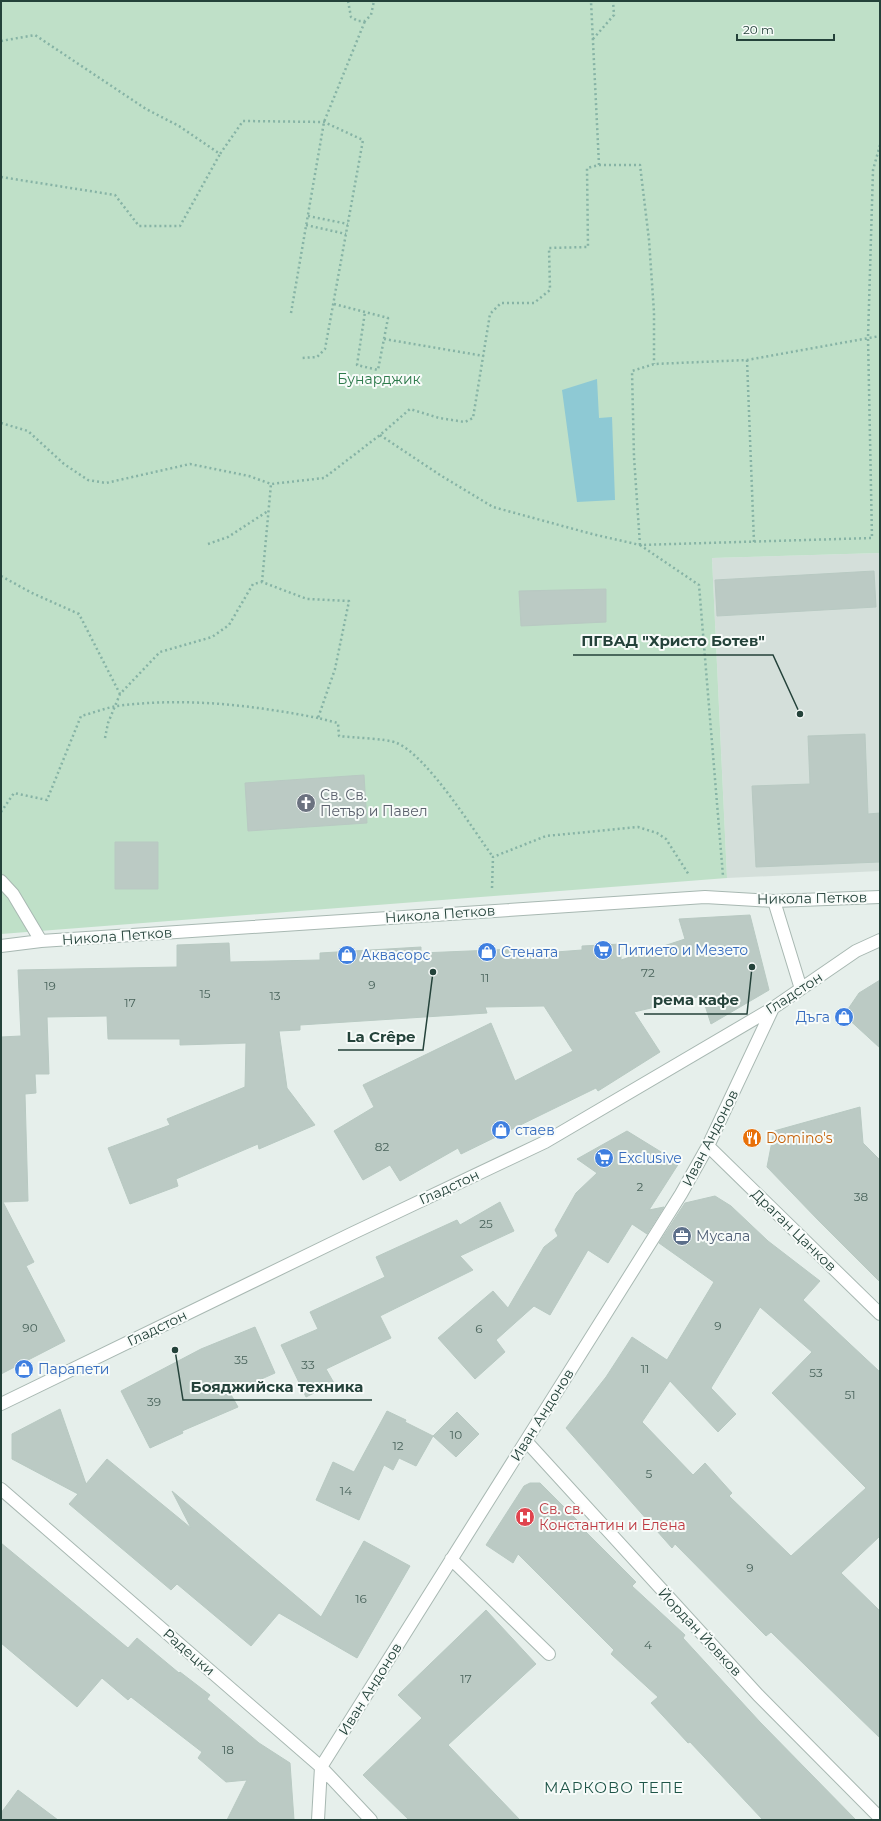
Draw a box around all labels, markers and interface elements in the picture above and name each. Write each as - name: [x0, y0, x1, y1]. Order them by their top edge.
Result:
- scale bar: [737, 16, 834, 42]
- text: 20 m: [743, 22, 774, 37]
- park label: Бунарджик: [337, 370, 421, 388]
- callout: ПГВАД "Христо Ботев": [573, 628, 773, 655]
- text: ПГВАД "Христо Ботев": [581, 631, 765, 650]
- place label: Св. Св. Петър и Павел: [320, 786, 428, 820]
- church icon: Св. Св. Петър и Павел: [295, 792, 317, 814]
- street label: Никола Петков: [757, 888, 867, 908]
- street label: Никола Петков: [384, 901, 496, 927]
- street label: Никола Петков: [61, 923, 173, 949]
- supermarket icon: Питието и Мезето: [592, 939, 614, 961]
- shop icon: Стената: [476, 941, 498, 963]
- place label: Питието и Мезето: [617, 941, 748, 959]
- place label: Стената: [501, 943, 558, 961]
- shop icon: Аквасорс: [336, 944, 358, 966]
- place label: Аквасорс: [361, 946, 430, 964]
- house number: 72: [641, 965, 655, 980]
- street label: Гладстон: [762, 968, 826, 1018]
- house number: 11: [481, 970, 489, 985]
- house number: 9: [368, 977, 376, 992]
- house number: 19: [44, 978, 56, 993]
- house number: 15: [199, 986, 211, 1001]
- callout: рема кафе: [644, 987, 747, 1014]
- house number: 13: [269, 988, 281, 1003]
- text: рема кафе: [653, 990, 739, 1009]
- house number: 17: [124, 995, 136, 1010]
- shop icon: Дъга: [833, 1006, 855, 1028]
- place label: Дъга: [796, 1008, 830, 1026]
- callout: La Crêpe: [338, 1023, 423, 1050]
- text: La Crêpe: [346, 1027, 416, 1046]
- street label: Иван Андонов: [678, 1087, 742, 1189]
- shop icon: стаев: [490, 1119, 512, 1141]
- place label: стаев: [515, 1121, 555, 1139]
- restaurant icon: Domino's: [741, 1127, 763, 1149]
- place label: Domino's: [766, 1129, 833, 1147]
- house number: 82: [375, 1139, 389, 1154]
- supermarket icon: Exclusive: [593, 1147, 615, 1169]
- place label: Exclusive: [618, 1149, 682, 1167]
- street label: Гладстон: [416, 1165, 482, 1209]
- house number: 2: [637, 1179, 644, 1194]
- street label: Драган Цанков: [748, 1185, 840, 1275]
- house number: 38: [854, 1189, 869, 1204]
- house number: 25: [479, 1216, 493, 1231]
- office icon: Мусала: [671, 1225, 693, 1247]
- place label: Мусала: [696, 1227, 750, 1245]
- street label: Гладстон: [124, 1306, 190, 1350]
- house number: 9: [714, 1318, 722, 1333]
- house number: 90: [22, 1320, 38, 1335]
- house number: 6: [475, 1321, 483, 1336]
- house number: 35: [234, 1352, 248, 1367]
- house number: 33: [301, 1357, 315, 1372]
- shop icon: Парапети: [13, 1358, 35, 1380]
- place label: Парапети: [38, 1360, 109, 1378]
- house number: 11: [641, 1361, 649, 1376]
- street label: Иван Андонов: [506, 1365, 578, 1465]
- house number: 53: [809, 1365, 823, 1380]
- callout: Бояджийска техника: [183, 1373, 372, 1400]
- text: Бояджийска техника: [191, 1377, 363, 1396]
- house number: 51: [844, 1387, 856, 1402]
- house number: 39: [147, 1394, 161, 1409]
- house number: 10: [450, 1427, 462, 1442]
- house number: 12: [392, 1438, 404, 1453]
- house number: 5: [646, 1466, 653, 1481]
- house number: 14: [340, 1483, 352, 1498]
- place label: Св. св. Константин и Елена: [539, 1500, 686, 1534]
- hospital icon: Св. св. Константин и Елена: [514, 1506, 536, 1528]
- house number: 9: [746, 1560, 754, 1575]
- street label: Йордан Йовков: [654, 1584, 746, 1680]
- house number: 16: [355, 1591, 367, 1606]
- street label: Радецки: [159, 1625, 219, 1679]
- house number: 4: [644, 1637, 652, 1652]
- street label: Иван Андонов: [334, 1639, 406, 1739]
- house number: 17: [460, 1671, 472, 1686]
- house number: 18: [222, 1742, 234, 1757]
- district label: МАРКОВО ТЕПЕ: [544, 1778, 684, 1797]

